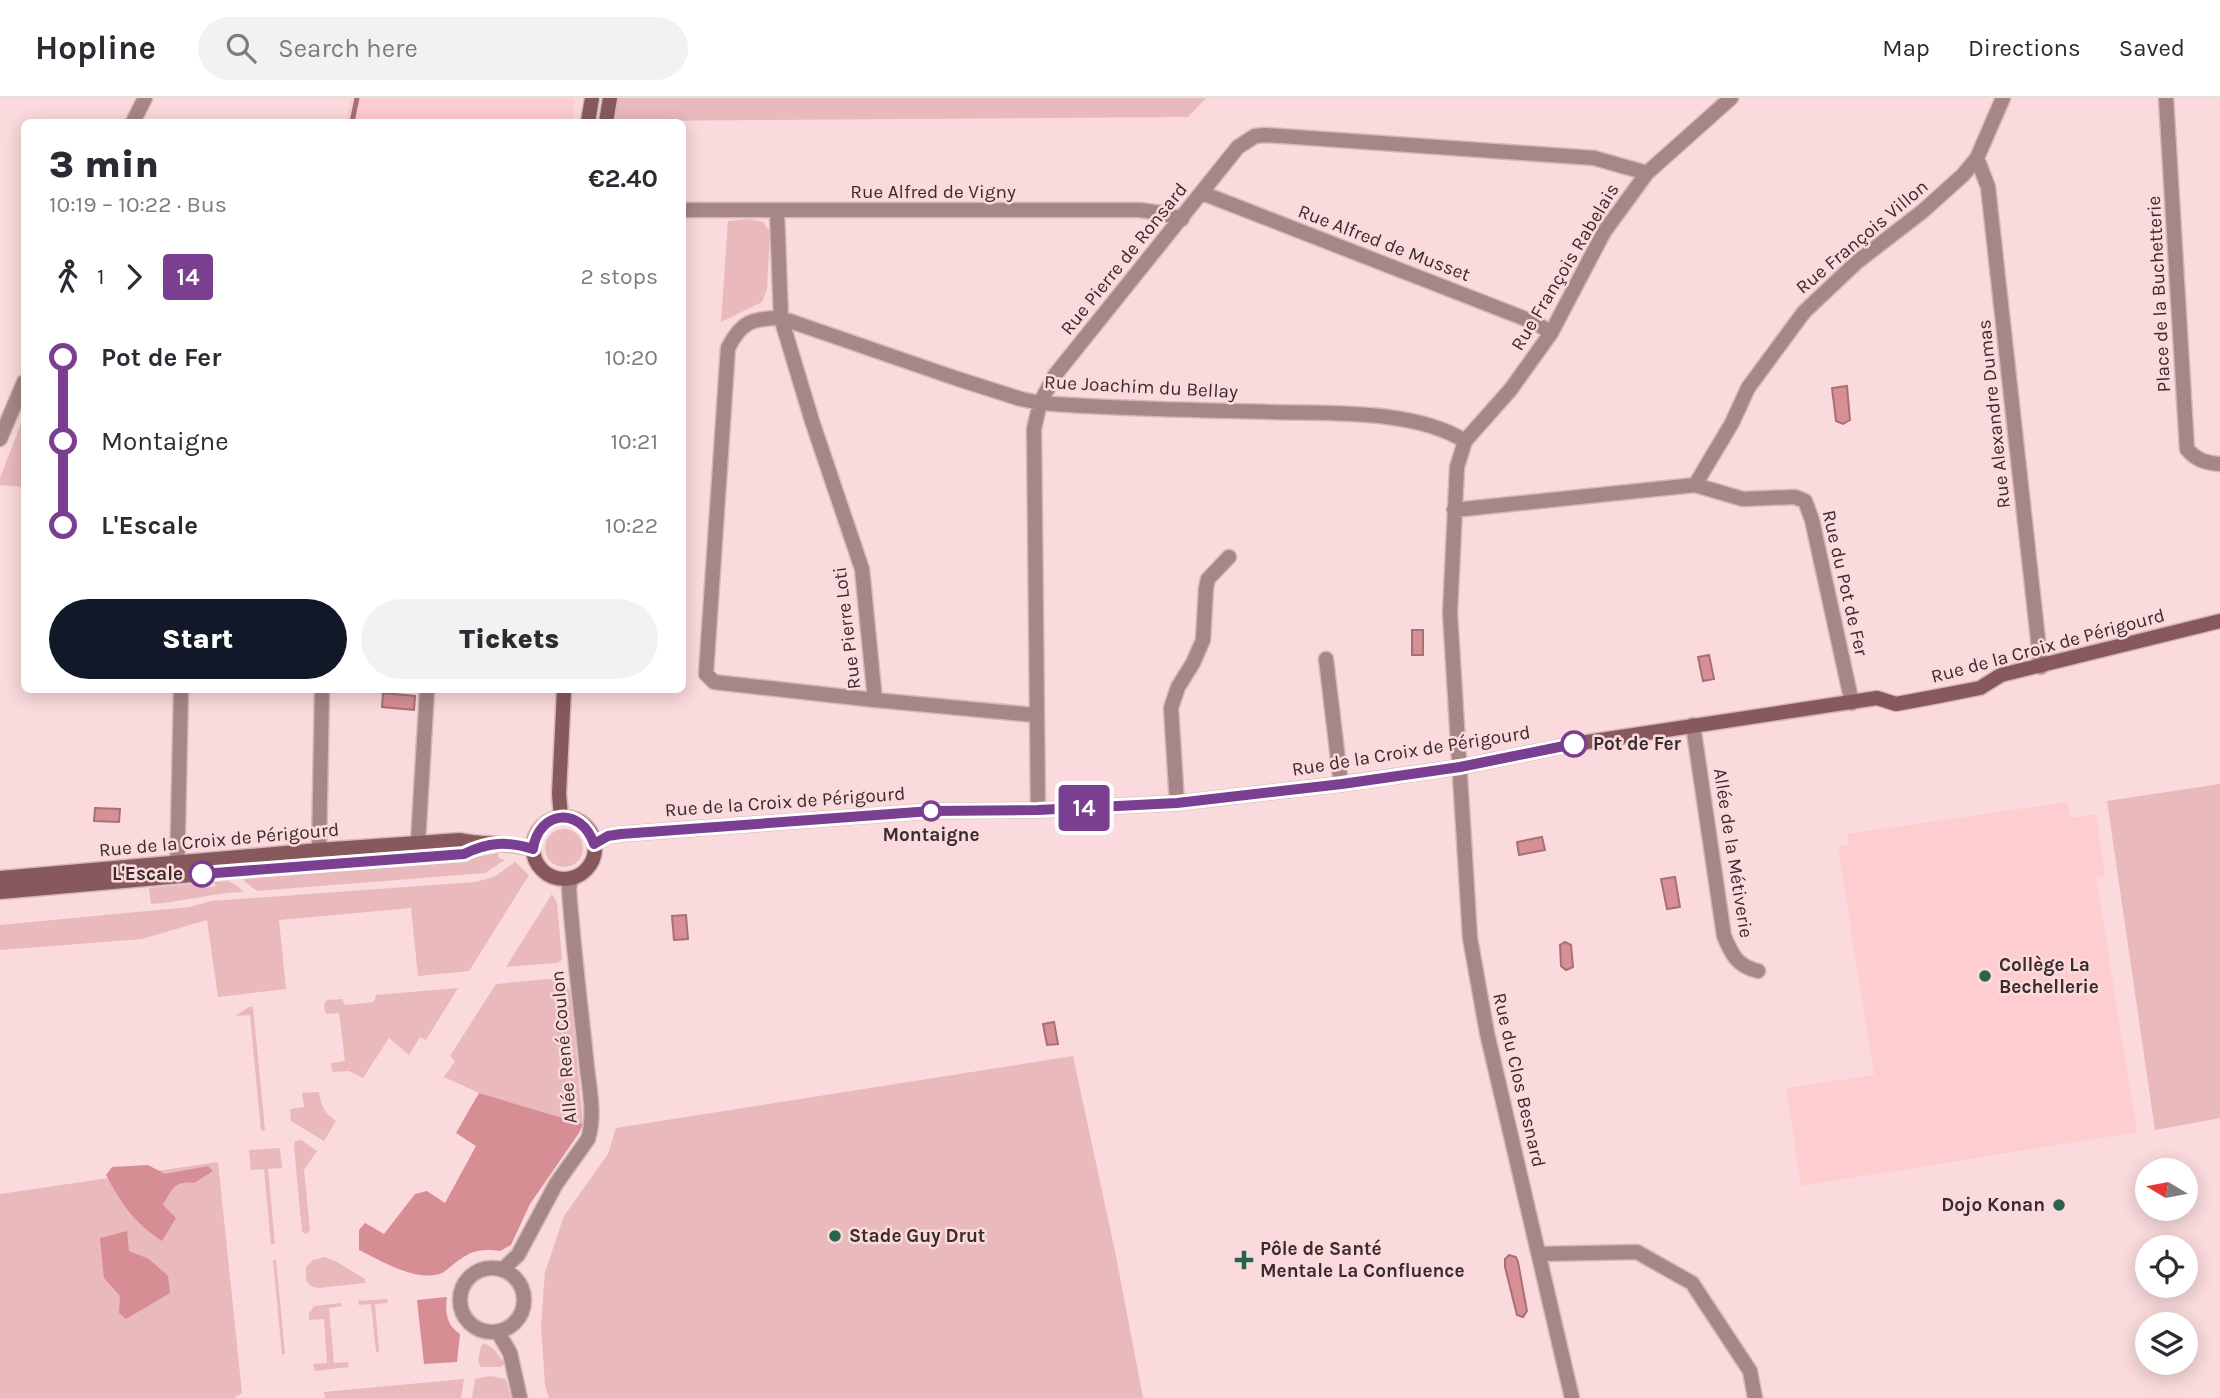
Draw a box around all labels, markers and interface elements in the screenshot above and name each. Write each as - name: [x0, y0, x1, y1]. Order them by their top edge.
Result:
- search box: [198, 17, 688, 80]
- text: Hopline: [35, 29, 156, 67]
- icon: search: [222, 29, 260, 67]
- text: Search here: [278, 33, 418, 64]
- text: Map: [1882, 34, 1930, 62]
- text: Directions: [1968, 34, 2081, 62]
- text: Saved: [2119, 34, 2185, 62]
- text: 3 min: [49, 142, 159, 187]
- text: €2.40: [588, 163, 658, 194]
- street label: Rue François Villon: [1792, 175, 1932, 299]
- street label: Rue Pierre de Ronsard: [1056, 179, 1192, 339]
- street label: Rue François Rabelais: [1506, 179, 1624, 355]
- street label: Rue Alfred de Vigny: [850, 181, 1016, 203]
- text: 10:19 – 10:22 · Bus: [49, 191, 227, 218]
- street label: Place de la Buchetterie: [2143, 195, 2175, 393]
- street label: Rue Alfred de Musset: [1295, 200, 1473, 286]
- icon: walk: [49, 258, 87, 296]
- icon: forward: [115, 258, 153, 296]
- text: 1: [97, 263, 105, 290]
- text: 14: [177, 263, 199, 291]
- text: 2 stops: [580, 263, 658, 290]
- street label: Rue Alexandre Dumas: [1973, 319, 2015, 509]
- text: Pot de Fer: [101, 342, 221, 373]
- text: 10:20: [604, 344, 658, 371]
- street label: Rue Joachim du Bellay: [1044, 371, 1239, 403]
- text: Montaigne: [101, 426, 228, 457]
- text: 10:21: [611, 428, 658, 455]
- street label: Rue du Pot de Fer: [1818, 508, 1872, 658]
- text: L'Escale: [101, 510, 198, 541]
- text: 10:22: [605, 512, 658, 539]
- street label: Rue Pierre Loti: [829, 565, 865, 691]
- button: Start: [49, 599, 347, 679]
- button: Tickets: [361, 599, 658, 679]
- street label: Rue de la Croix de Périgourd: [1929, 604, 2167, 688]
- street label: Rue de la Croix de Périgourd: [1290, 721, 1532, 781]
- marker: Pot de Fer: [1561, 731, 1587, 757]
- place label: Pot de Fer: [1593, 733, 1681, 755]
- street label: Allée de la Métiverie: [1709, 767, 1757, 939]
- street label: Rue de la Croix de Périgourd: [664, 783, 906, 821]
- line badge: 14: [1052, 785, 1116, 831]
- text: 14: [1073, 794, 1095, 822]
- marker: Montaigne: [921, 801, 941, 821]
- street label: Rue de la Croix de Périgourd: [98, 819, 340, 861]
- place label: Montaigne: [882, 824, 980, 846]
- marker: L'Escale: [189, 861, 215, 887]
- place label: L'Escale: [112, 863, 183, 885]
- place label: Collège La Bechellerie: [1999, 954, 2099, 998]
- marker: Collège La Bechellerie: [1977, 968, 1993, 984]
- street label: Allée René Coulon: [546, 970, 582, 1124]
- street label: Rue du Clos Besnard: [1488, 991, 1550, 1169]
- north arrow: [2135, 1158, 2198, 1222]
- map controls: [2135, 1158, 2198, 1375]
- place label: Dojo Konan: [1941, 1194, 2045, 1216]
- marker: Dojo Konan: [2051, 1197, 2067, 1213]
- place label: Stade Guy Drut: [849, 1225, 985, 1247]
- marker: Stade Guy Drut: [827, 1228, 843, 1244]
- button: locate: [2135, 1235, 2198, 1298]
- place label: Pôle de Santé Mentale La Confluence: [1260, 1238, 1464, 1282]
- marker: Pôle de Santé Mentale La Confluence: [1234, 1250, 1254, 1270]
- button: layers: [2135, 1312, 2198, 1375]

